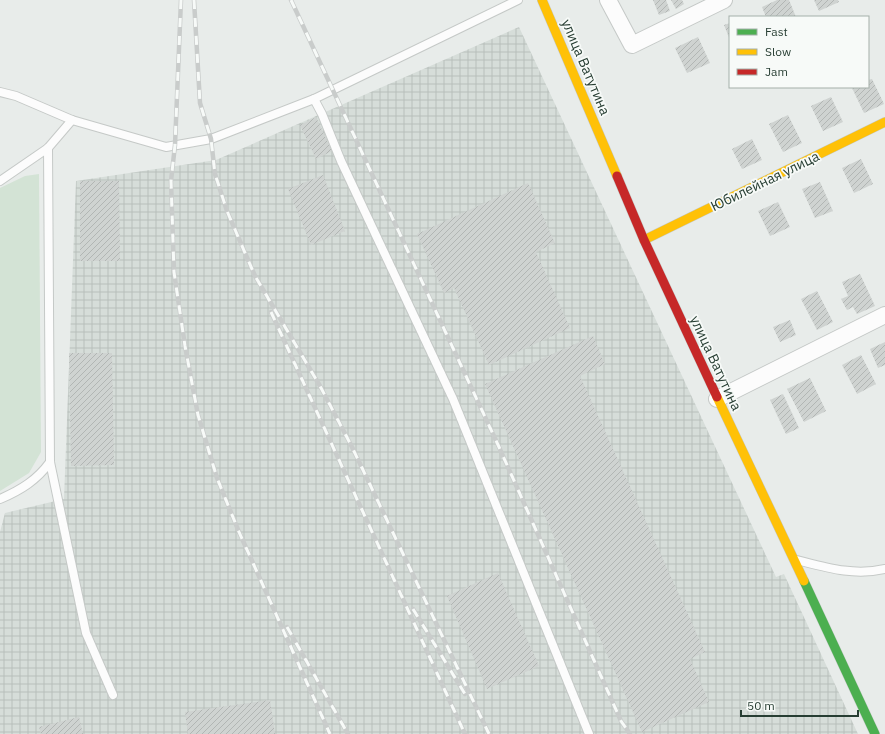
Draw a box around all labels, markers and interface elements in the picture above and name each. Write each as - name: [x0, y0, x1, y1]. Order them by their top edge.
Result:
- street label: улица Ватутина: [558, 16, 615, 118]
- legend: [729, 16, 869, 88]
- text: Fast: [765, 24, 788, 39]
- text: Slow: [765, 44, 791, 59]
- text: Jam: [765, 64, 788, 79]
- street label: Юбилейная улица: [708, 147, 823, 215]
- street label: улица Ватутина: [686, 313, 746, 414]
- scale bar: [741, 692, 858, 718]
- text: 50 m: [747, 698, 775, 713]

